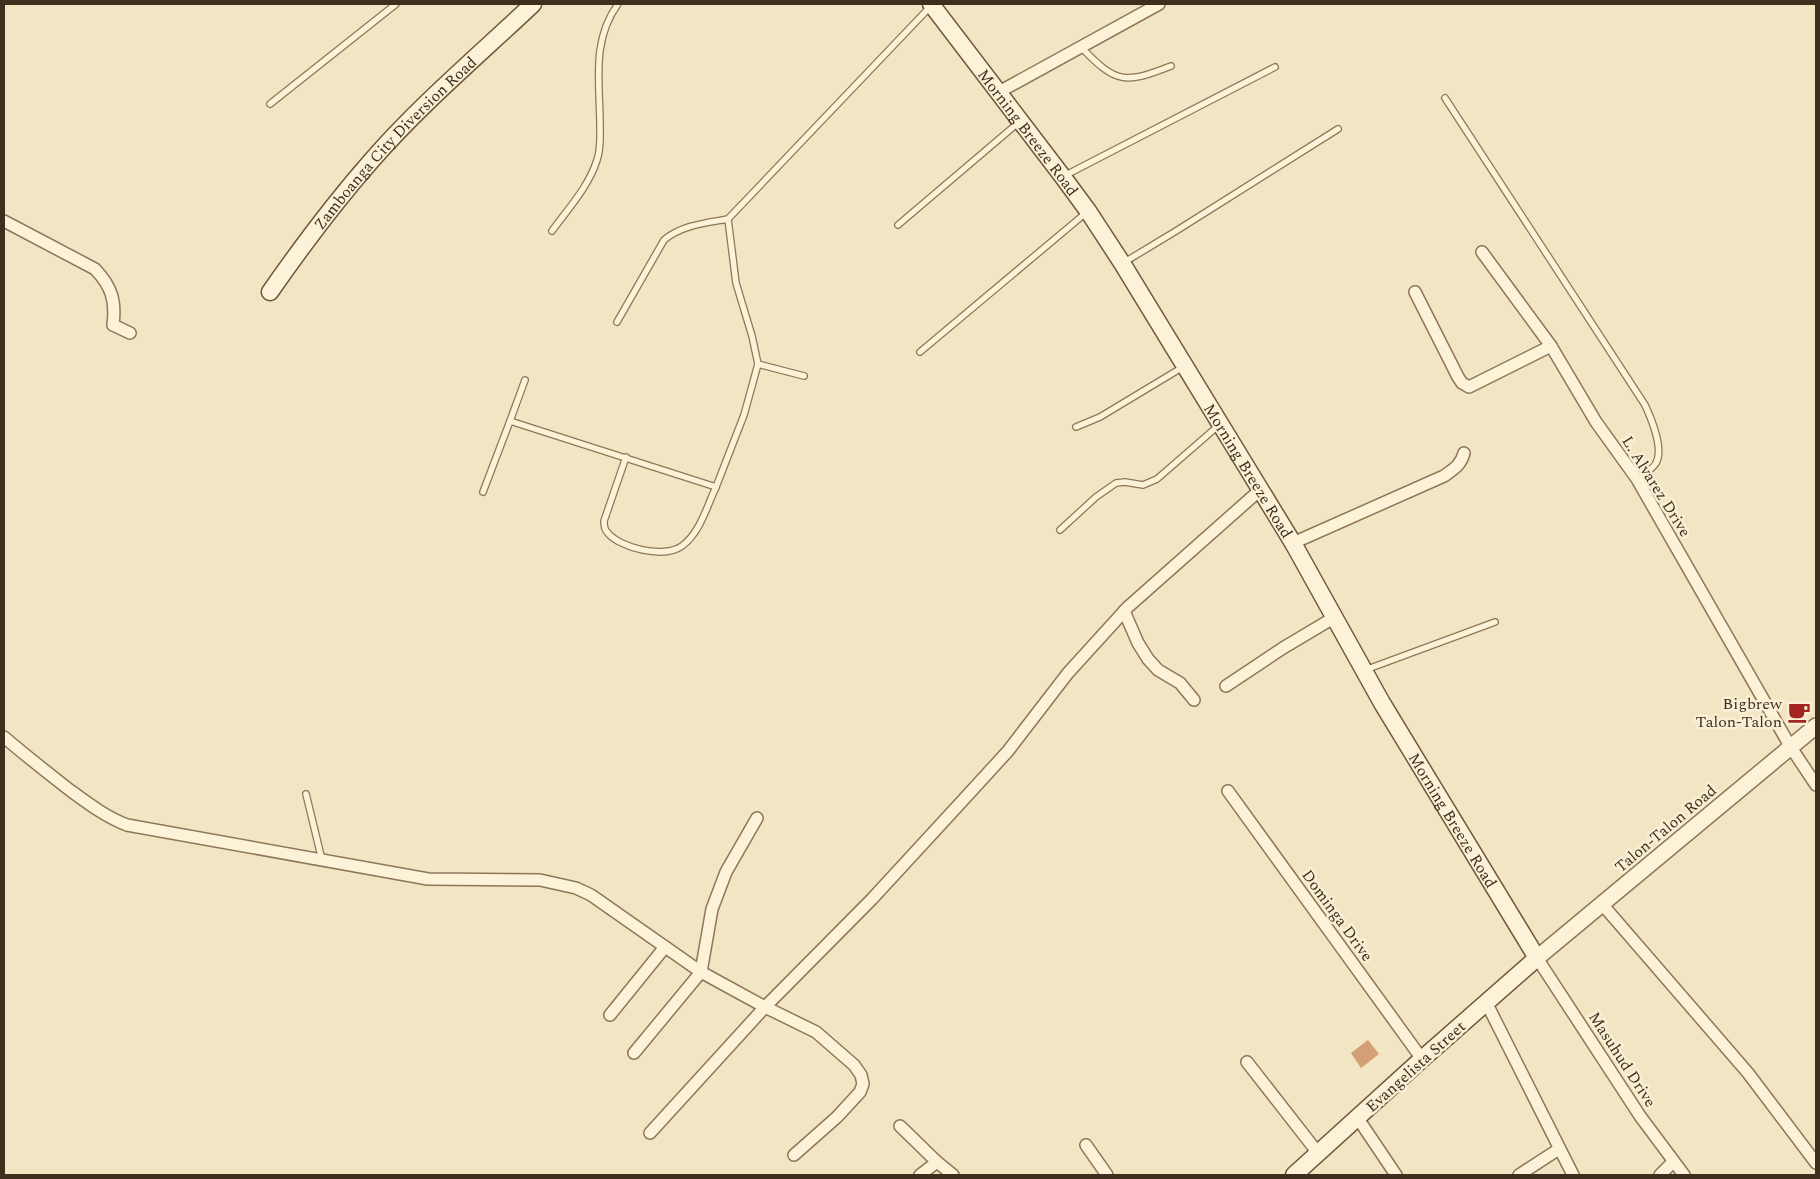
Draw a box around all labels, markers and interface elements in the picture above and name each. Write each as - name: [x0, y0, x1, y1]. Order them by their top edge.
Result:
- street label: Zamboanga City Diversion Road: [308, 51, 482, 235]
- street label: Morning Breeze Road: [971, 64, 1084, 201]
- street label: Morning Breeze Road: [1197, 399, 1298, 543]
- street label: L. Alvarez Drive: [1615, 431, 1697, 542]
- place label: Bigbrew Talon-Talon: [1696, 692, 1783, 734]
- cafe icon: Bigbrew Talon-Talon: [1786, 699, 1812, 725]
- street label: Morning Breeze Road: [1402, 748, 1503, 893]
- street label: Talon-Talon Road: [1609, 779, 1722, 879]
- street label: Dominga Drive: [1296, 865, 1379, 967]
- street label: Masuhud Drive: [1582, 1007, 1662, 1112]
- street label: Evangelista Street: [1360, 1015, 1471, 1118]

